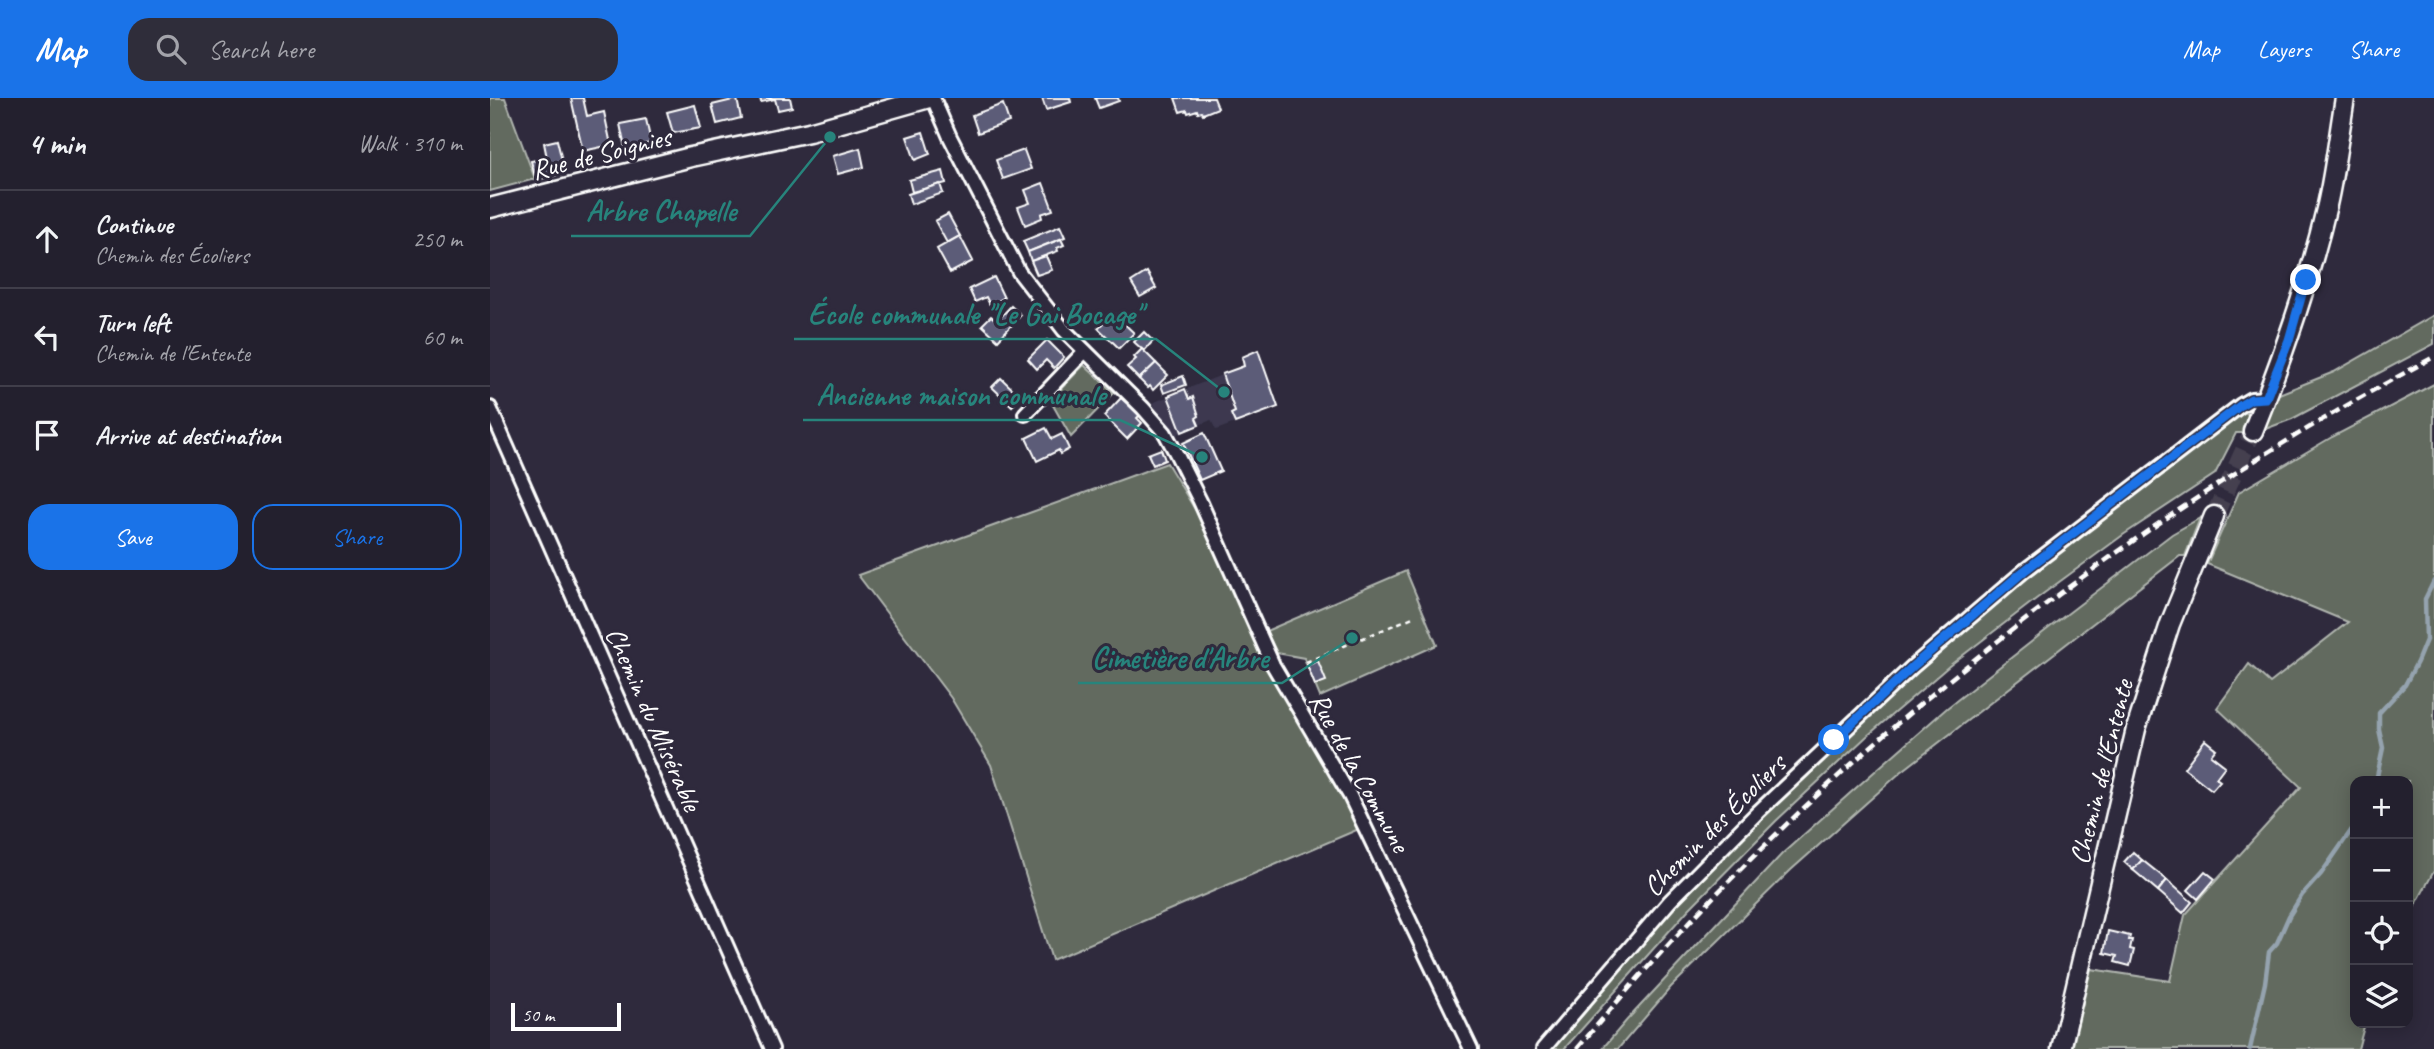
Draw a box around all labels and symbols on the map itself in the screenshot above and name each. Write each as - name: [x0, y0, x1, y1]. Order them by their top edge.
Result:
- street label: Rue de Soignies: [528, 118, 677, 187]
- callout: Arbre Chapelle: [571, 185, 750, 236]
- text: Arbre Chapelle: [586, 192, 739, 230]
- route end: [2290, 264, 2321, 295]
- callout: École communale "Le Gai Bocage": [794, 288, 1156, 339]
- text: École communale "Le Gai Bocage": [808, 295, 1149, 333]
- callout: Ancienne maison communale: [803, 369, 1120, 420]
- text: Ancienne maison communale: [817, 376, 1108, 414]
- street label: Chemin du Misérable: [598, 622, 711, 818]
- callout: Cimetière d'Arbre: [1078, 632, 1282, 683]
- text: Cimetière d'Arbre: [1092, 639, 1271, 677]
- street label: Chemin de l'Entente: [2061, 674, 2141, 868]
- street label: Rue de la Commune: [1302, 686, 1419, 860]
- route start: [1818, 724, 1849, 755]
- street label: Chemin des Écoliers: [1635, 745, 1794, 904]
- scale bar: [511, 1000, 621, 1032]

